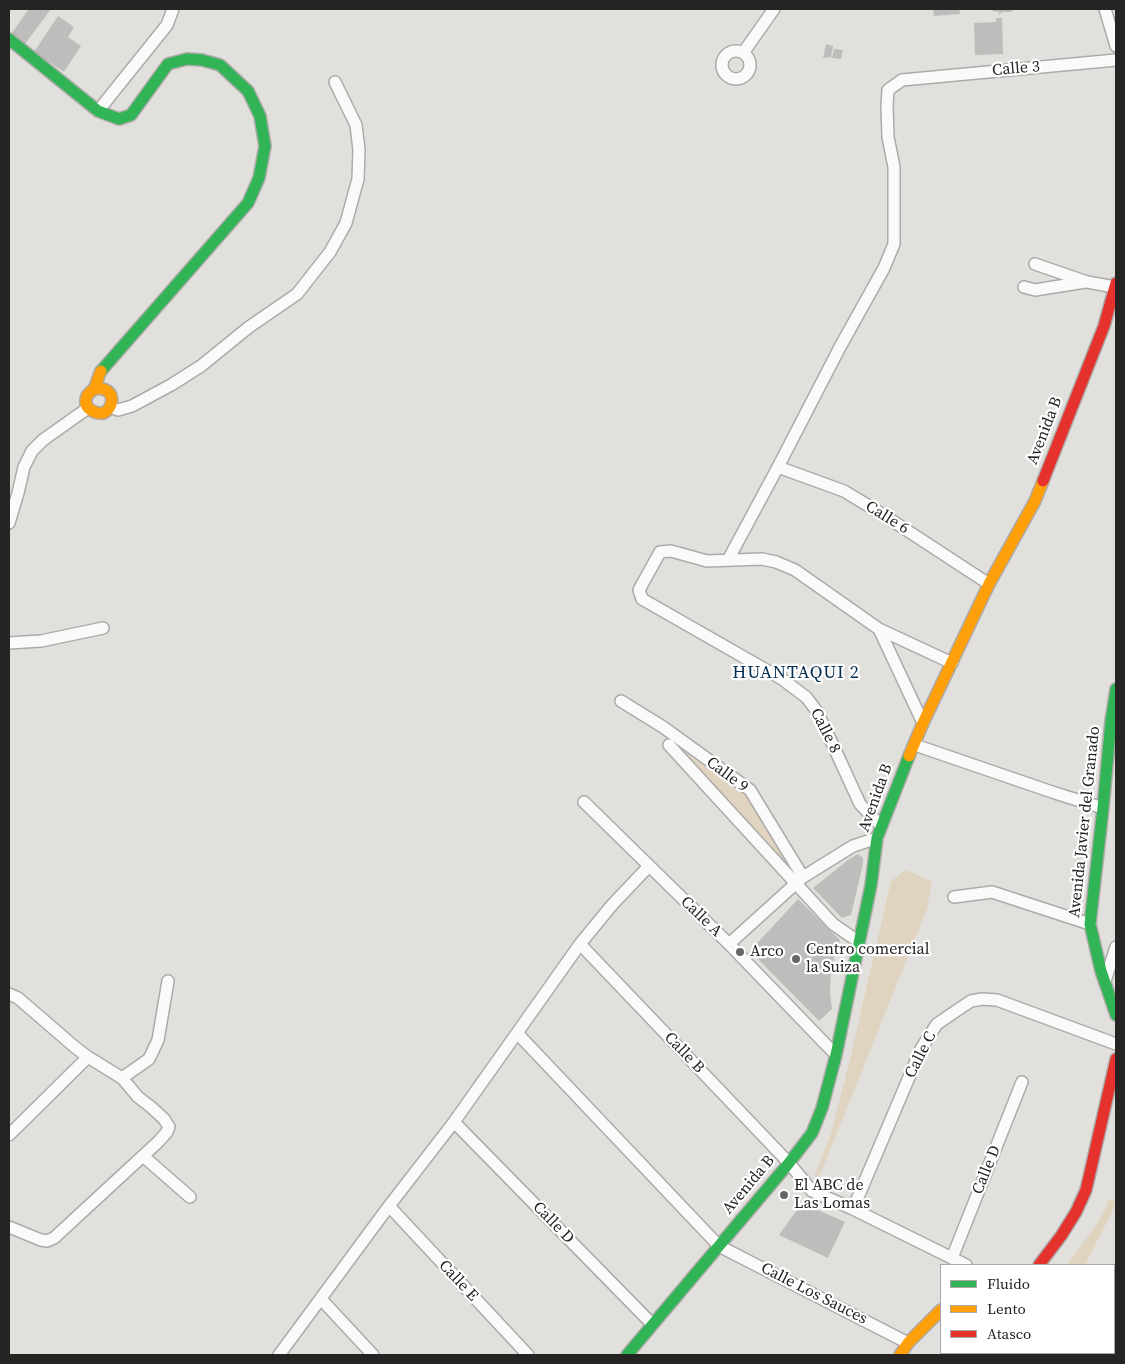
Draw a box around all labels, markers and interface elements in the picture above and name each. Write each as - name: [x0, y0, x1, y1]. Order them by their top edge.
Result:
- street label: Calle 3: [991, 57, 1041, 81]
- street label: Avenida B: [1023, 394, 1067, 468]
- street label: Calle 6: [862, 497, 912, 539]
- district label: HUANTAQUI 2: [731, 662, 861, 684]
- street label: Calle 8: [806, 705, 844, 757]
- street label: Avenida Javier del Granado: [1065, 725, 1105, 919]
- street label: Calle 9: [702, 753, 752, 797]
- street label: Avenida B: [855, 761, 897, 835]
- street label: Calle A: [676, 893, 726, 941]
- place label: Centro comercial la Suiza: [806, 940, 929, 978]
- place label: Arco: [750, 942, 784, 962]
- marker: Arco: [734, 946, 746, 958]
- marker: Centro comercial la Suiza: [790, 953, 802, 965]
- street label: Calle B: [660, 1028, 708, 1078]
- street label: Calle C: [901, 1028, 941, 1082]
- street label: Calle D: [969, 1143, 1005, 1197]
- street label: Avenida B: [719, 1152, 779, 1218]
- place label: El ABC de Las Lomas: [794, 1176, 870, 1214]
- marker: El ABC de Las Lomas: [778, 1189, 790, 1201]
- street label: Calle D: [528, 1198, 578, 1248]
- street label: Calle E: [434, 1256, 482, 1306]
- street label: Calle Los Sauces: [757, 1259, 871, 1329]
- legend: [940, 1264, 1115, 1354]
- text: Fluido: [987, 1273, 1030, 1294]
- text: Lento: [987, 1298, 1026, 1319]
- text: Atasco: [987, 1323, 1031, 1344]

